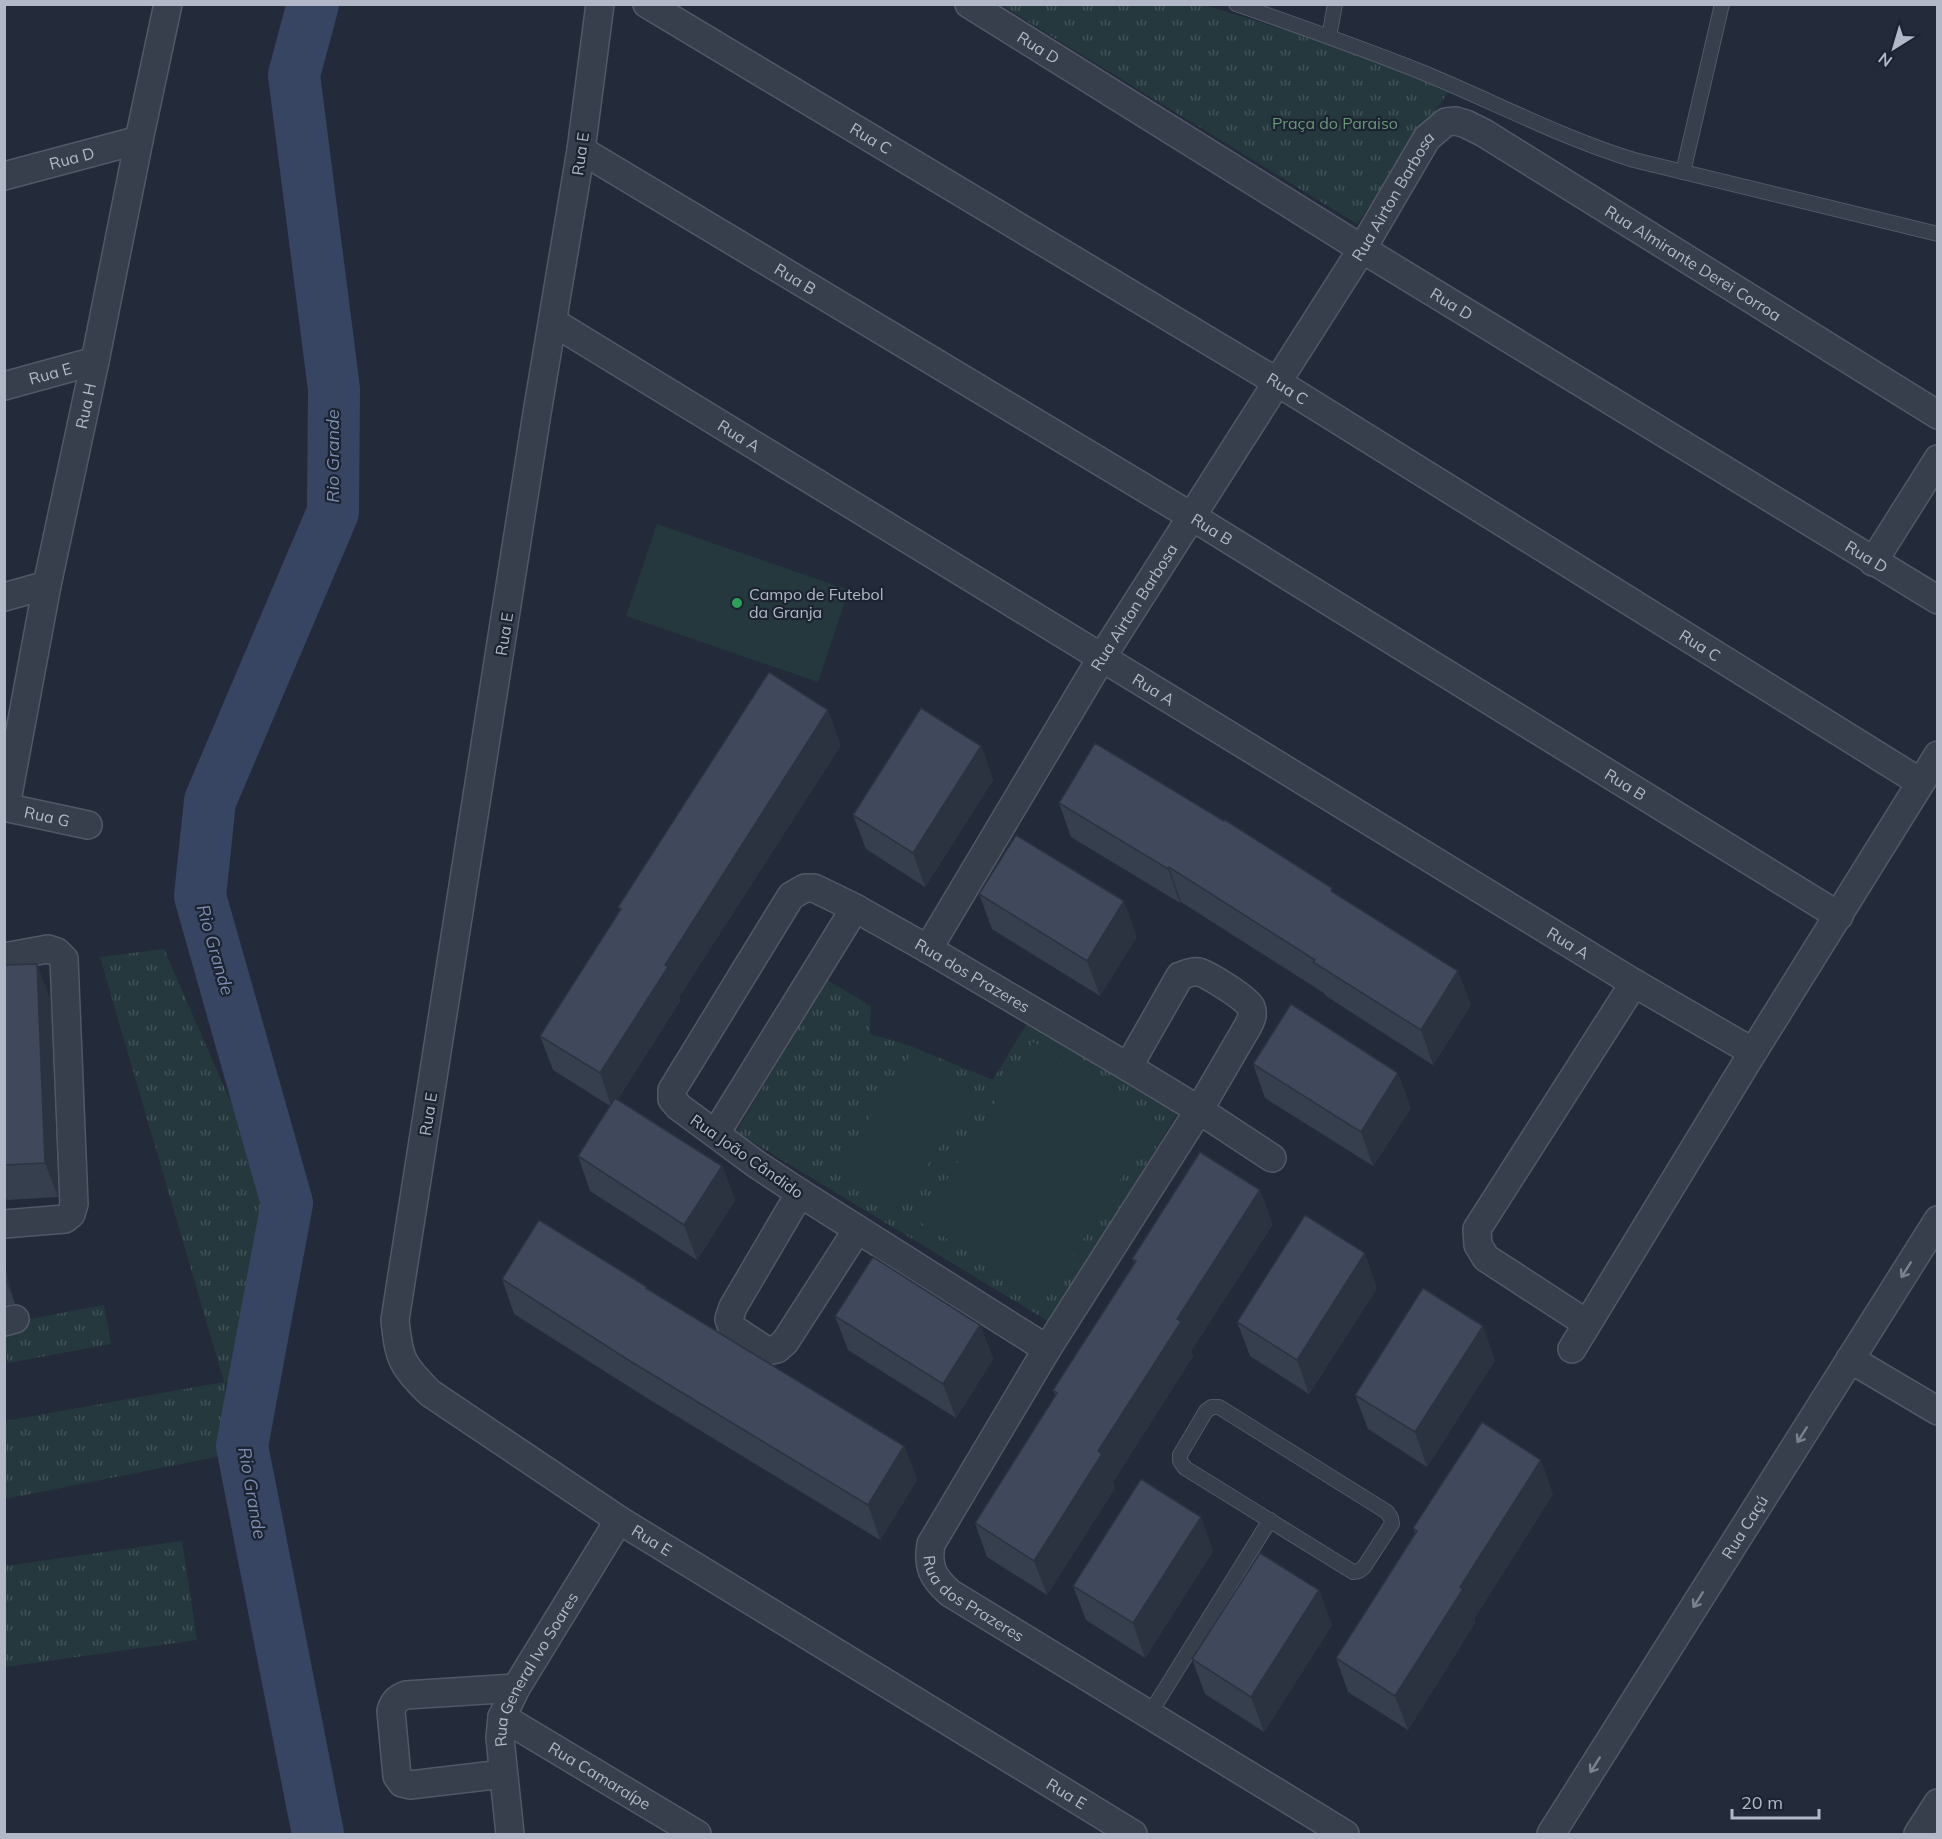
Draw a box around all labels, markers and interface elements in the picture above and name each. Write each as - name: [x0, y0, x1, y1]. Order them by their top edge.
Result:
- north arrow: [1864, 18, 1924, 78]
- street label: Rua D: [1014, 27, 1063, 68]
- text: N: [1874, 48, 1896, 72]
- park label: Praça do Paraiso: [1272, 113, 1398, 133]
- street label: Rua C: [846, 118, 895, 158]
- street label: Rua Airton Barbosa: [1347, 126, 1438, 265]
- street label: Rua E: [567, 131, 593, 177]
- street label: Rua D: [47, 142, 96, 174]
- street label: Rua Almirante Derei Corroa: [1601, 201, 1785, 325]
- street label: Rua B: [771, 258, 820, 299]
- street label: Rua D: [1427, 283, 1476, 324]
- street label: Rua E: [27, 358, 74, 389]
- street label: Rua C: [1263, 368, 1312, 409]
- street label: Rua H: [71, 381, 100, 431]
- water label: Rio Grande: [321, 409, 344, 503]
- street label: Rua A: [714, 415, 764, 456]
- street label: Rua B: [1188, 509, 1236, 549]
- street label: Rua D: [1842, 536, 1891, 577]
- street label: Rua Airton Barbosa: [1086, 540, 1182, 674]
- place label: Campo de Futebol da Granja: [749, 584, 884, 622]
- marker: Campo de Futebol da Granja: [730, 596, 744, 610]
- street label: Rua E: [491, 611, 517, 657]
- street label: Rua C: [1676, 625, 1725, 666]
- street label: Rua A: [1129, 669, 1179, 710]
- street label: Rua B: [1601, 764, 1650, 805]
- street label: Rua G: [23, 802, 72, 831]
- water label: Rio Grande: [192, 902, 239, 998]
- street label: Rua A: [1543, 922, 1593, 963]
- street label: Rua dos Prazeres: [912, 934, 1034, 1017]
- street label: Rua E: [415, 1091, 441, 1137]
- street label: Rua João Cândido: [687, 1110, 807, 1202]
- one-way arrow: [1900, 1261, 1913, 1278]
- one-way arrow: [1796, 1426, 1809, 1443]
- water label: Rio Grande: [233, 1445, 272, 1541]
- street label: Rua Caçú: [1717, 1491, 1772, 1563]
- street label: Rua E: [628, 1520, 676, 1560]
- street label: Rua dos Prazeres: [920, 1554, 1028, 1646]
- street label: Rua General Ivo Soares: [490, 1588, 582, 1748]
- one-way arrow: [1692, 1591, 1705, 1608]
- street label: Rua Camaraípe: [545, 1737, 654, 1814]
- one-way arrow: [1588, 1756, 1600, 1773]
- street label: Rua E: [1043, 1774, 1090, 1813]
- scale bar: [1732, 1782, 1819, 1820]
- text: 20 m: [1741, 1791, 1783, 1814]

